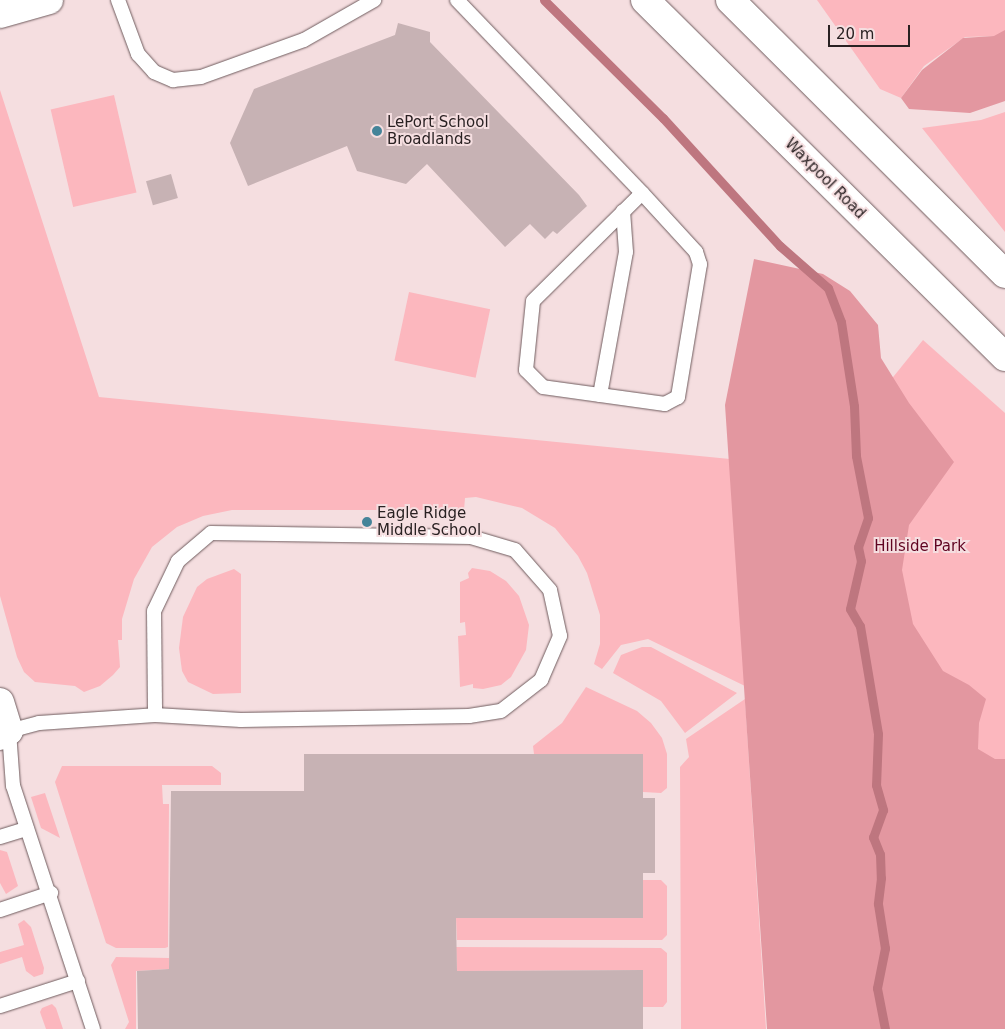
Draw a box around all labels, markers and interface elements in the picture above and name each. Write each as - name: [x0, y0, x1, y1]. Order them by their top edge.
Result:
- scale bar: [830, 15, 912, 47]
- text: 20 m: [836, 25, 874, 43]
- place label: LePort School Broadlands: [387, 113, 489, 148]
- marker: LePort School Broadlands: [371, 125, 383, 137]
- street label: Waxpool Road: [781, 135, 869, 223]
- place label: Eagle Ridge Middle School: [377, 504, 481, 539]
- marker: Eagle Ridge Middle School: [361, 516, 373, 528]
- park label: Hillside Park: [874, 538, 966, 556]

